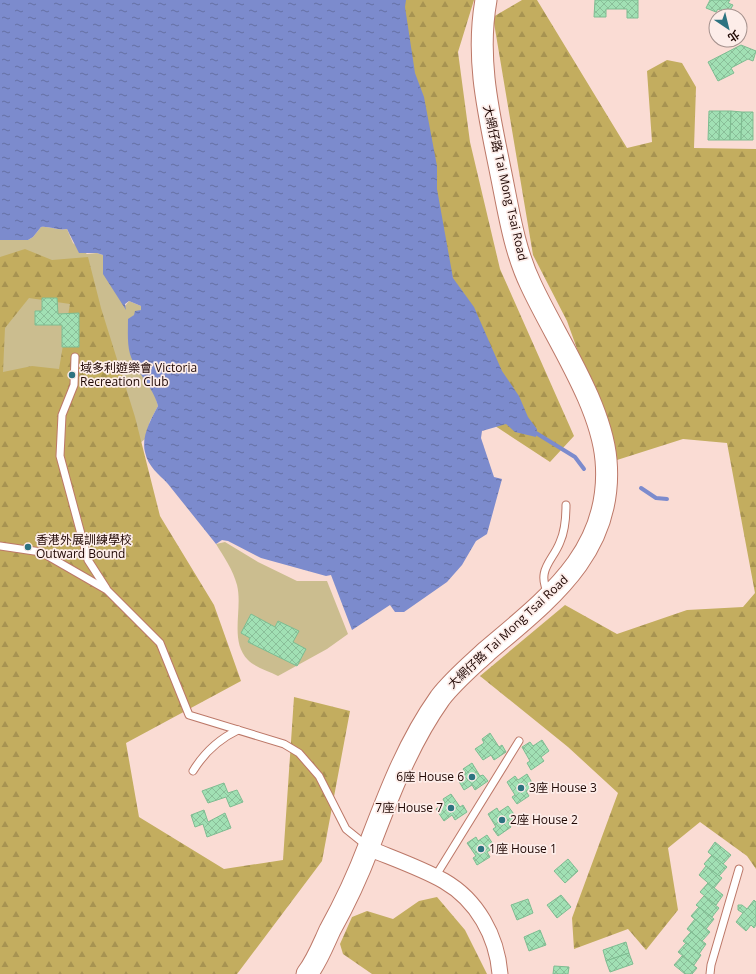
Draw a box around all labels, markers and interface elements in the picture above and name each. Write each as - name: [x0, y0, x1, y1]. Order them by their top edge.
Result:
- north arrow: [708, 8, 748, 48]
- text: 北: [725, 27, 743, 46]
- street label: 大網仔路 Tai Mong Tsai Road: [479, 103, 532, 262]
- place label: 域多利遊樂會 Victoria Recreation Club: [80, 359, 197, 390]
- marker: 域多利遊樂會 Victoria Recreation Club: [67, 370, 77, 380]
- place label: 香港外展訓練學校 Outward Bound: [36, 531, 132, 562]
- marker: 香港外展訓練學校 Outward Bound: [23, 542, 33, 552]
- street label: 大網仔路 Tai Mong Tsai Road: [444, 571, 572, 692]
- place label: 6座 House 6: [396, 768, 464, 785]
- marker: 6座 House 6: [467, 772, 477, 782]
- place label: 3座 House 3: [529, 779, 597, 796]
- marker: 3座 House 3: [516, 783, 526, 793]
- place label: 7座 House 7: [375, 799, 443, 816]
- marker: 7座 House 7: [446, 803, 456, 813]
- place label: 2座 House 2: [510, 811, 578, 828]
- marker: 2座 House 2: [497, 815, 507, 825]
- place label: 1座 House 1: [489, 840, 557, 857]
- marker: 1座 House 1: [476, 844, 486, 854]

